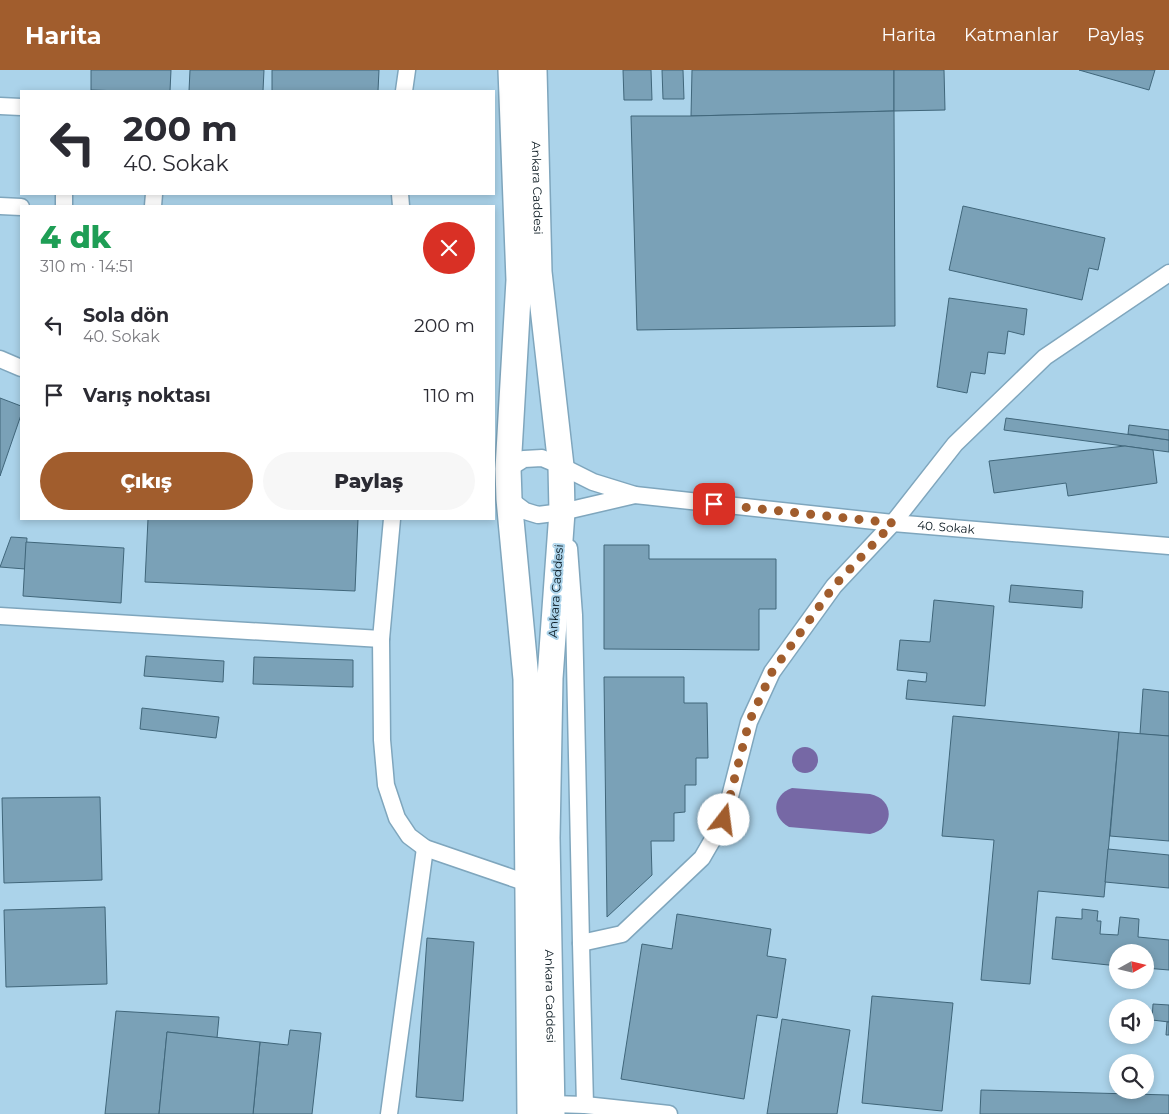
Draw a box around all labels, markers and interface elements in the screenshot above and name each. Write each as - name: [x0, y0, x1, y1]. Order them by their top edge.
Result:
- text: Harita: [25, 21, 102, 50]
- text: Harita: [881, 24, 936, 46]
- text: Katmanlar: [964, 24, 1059, 46]
- text: Paylaş: [1087, 24, 1144, 46]
- text: 200 m: [123, 107, 238, 150]
- icon: left: [40, 110, 105, 175]
- street label: Ankara Caddesi: [529, 141, 546, 235]
- text: 40. Sokak: [123, 150, 229, 177]
- text: 4 dk: [40, 219, 111, 256]
- button: close: [423, 222, 475, 274]
- text: 310 m · 14:51: [40, 257, 134, 276]
- text: Sola dön: [83, 304, 169, 327]
- icon: left: [40, 311, 68, 339]
- text: 200 m: [414, 314, 475, 337]
- text: 40. Sokak: [83, 327, 160, 346]
- icon: arrive: [40, 381, 68, 409]
- text: Varış noktası: [83, 384, 211, 407]
- text: 110 m: [424, 384, 475, 407]
- button: Çıkış: [40, 452, 253, 510]
- button: Paylaş: [263, 452, 475, 510]
- pin: [693, 483, 735, 525]
- icon: arrive: [700, 490, 728, 518]
- street label: 40. Sokak: [917, 517, 976, 537]
- street label: Ankara Caddesi: [545, 544, 566, 638]
- position arrow: [697, 793, 749, 845]
- north arrow: [1109, 944, 1154, 989]
- map controls: [1109, 944, 1154, 1099]
- street label: Ankara Caddesi: [542, 949, 559, 1043]
- button: sound: [1109, 999, 1154, 1044]
- button: search: [1109, 1054, 1154, 1099]

